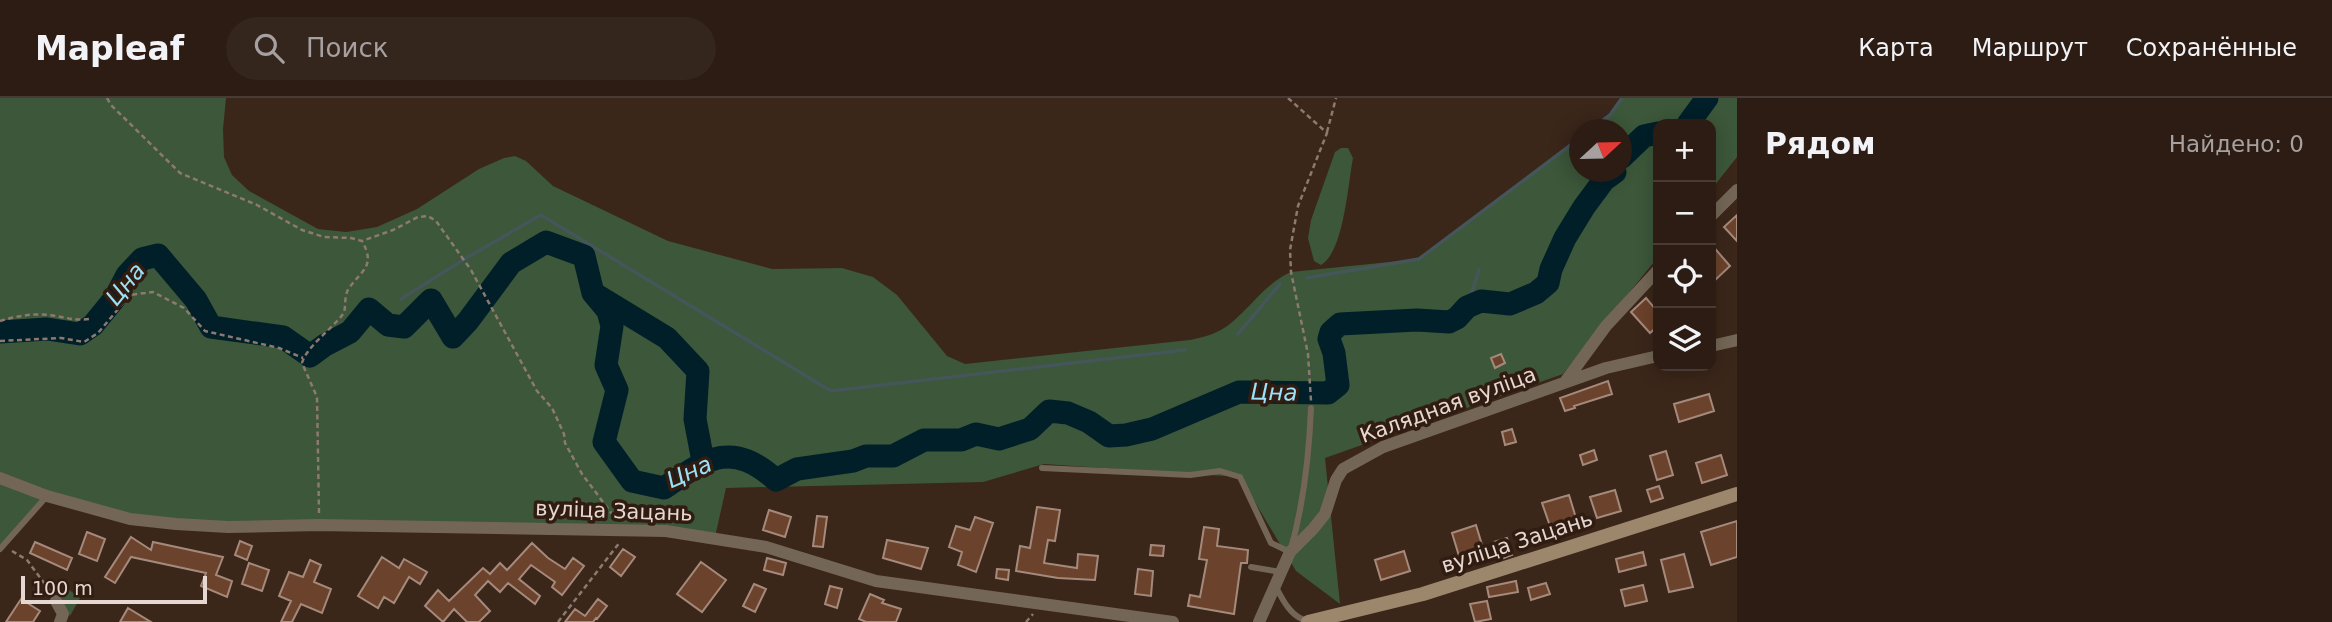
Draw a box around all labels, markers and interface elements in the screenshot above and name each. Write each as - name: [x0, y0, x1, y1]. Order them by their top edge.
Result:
- search box: [226, 17, 716, 80]
- text: Mapleaf: [35, 29, 184, 68]
- icon: search: [250, 29, 288, 67]
- text: Поиск: [306, 33, 388, 63]
- text: Карта: [1858, 34, 1934, 62]
- text: Маршрут: [1972, 34, 2088, 62]
- text: Сохранённые: [2126, 34, 2297, 62]
- north arrow: [1569, 119, 1632, 182]
- map controls: [1653, 119, 1716, 371]
- button: +: [1653, 119, 1716, 182]
- text: Рядом: [1765, 126, 1876, 161]
- text: Найдено: 0: [2169, 131, 2304, 157]
- button: −: [1653, 182, 1716, 245]
- button: locate: [1653, 245, 1716, 308]
- water label: Цна: [100, 258, 150, 310]
- button: layers: [1653, 308, 1716, 371]
- street label: Калядная вуліца: [1357, 362, 1539, 448]
- water label: Цна: [1250, 379, 1298, 405]
- water label: Цна: [662, 451, 716, 493]
- street label: вуліца Зацань: [535, 496, 693, 526]
- street label: вуліца Зацань: [1438, 506, 1596, 578]
- scale bar: [21, 573, 206, 605]
- text: 100 m: [32, 577, 93, 599]

